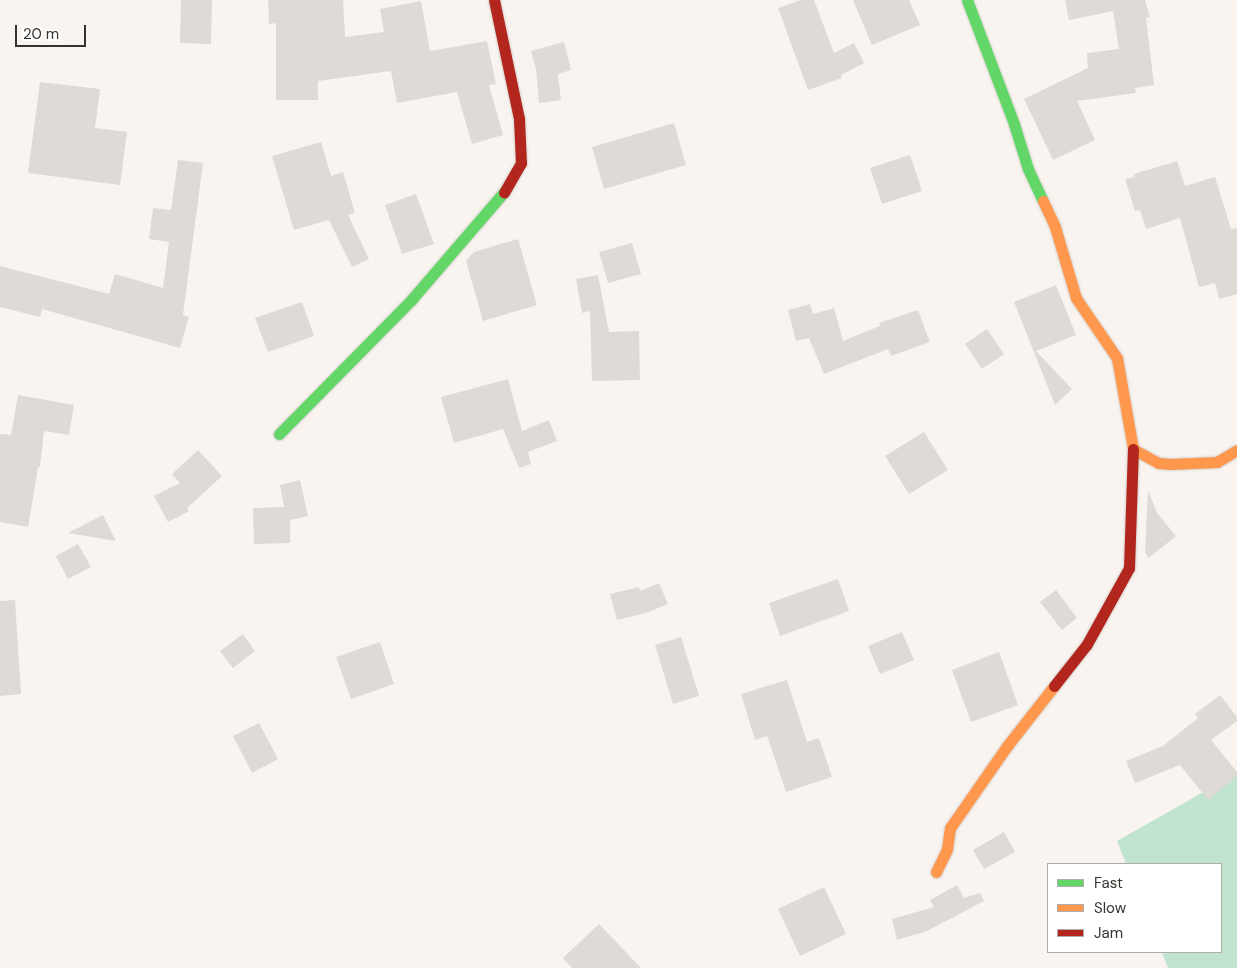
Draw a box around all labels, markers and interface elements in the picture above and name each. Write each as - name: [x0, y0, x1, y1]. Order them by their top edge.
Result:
- scale bar: [18, 15, 89, 47]
- text: 20 m: [23, 24, 59, 44]
- legend: [1047, 863, 1222, 953]
- text: Fast: [1094, 873, 1123, 893]
- text: Slow: [1094, 898, 1126, 918]
- text: Jam: [1094, 923, 1123, 943]

